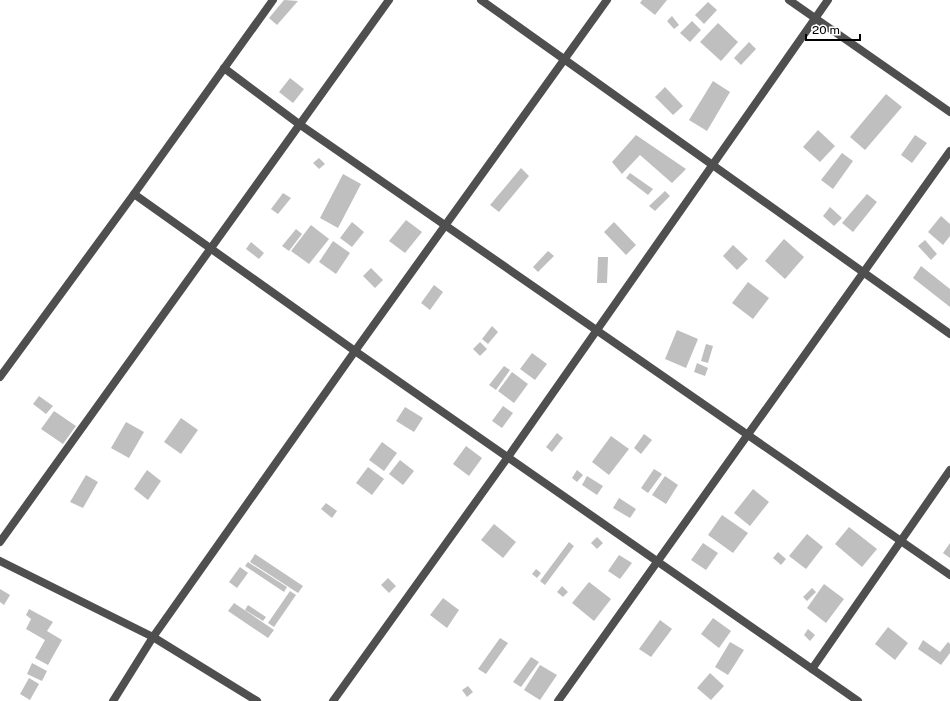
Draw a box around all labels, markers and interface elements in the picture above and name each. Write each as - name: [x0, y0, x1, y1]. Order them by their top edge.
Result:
- scale bar: [806, 16, 860, 42]
- text: 20 m: [812, 23, 840, 37]

